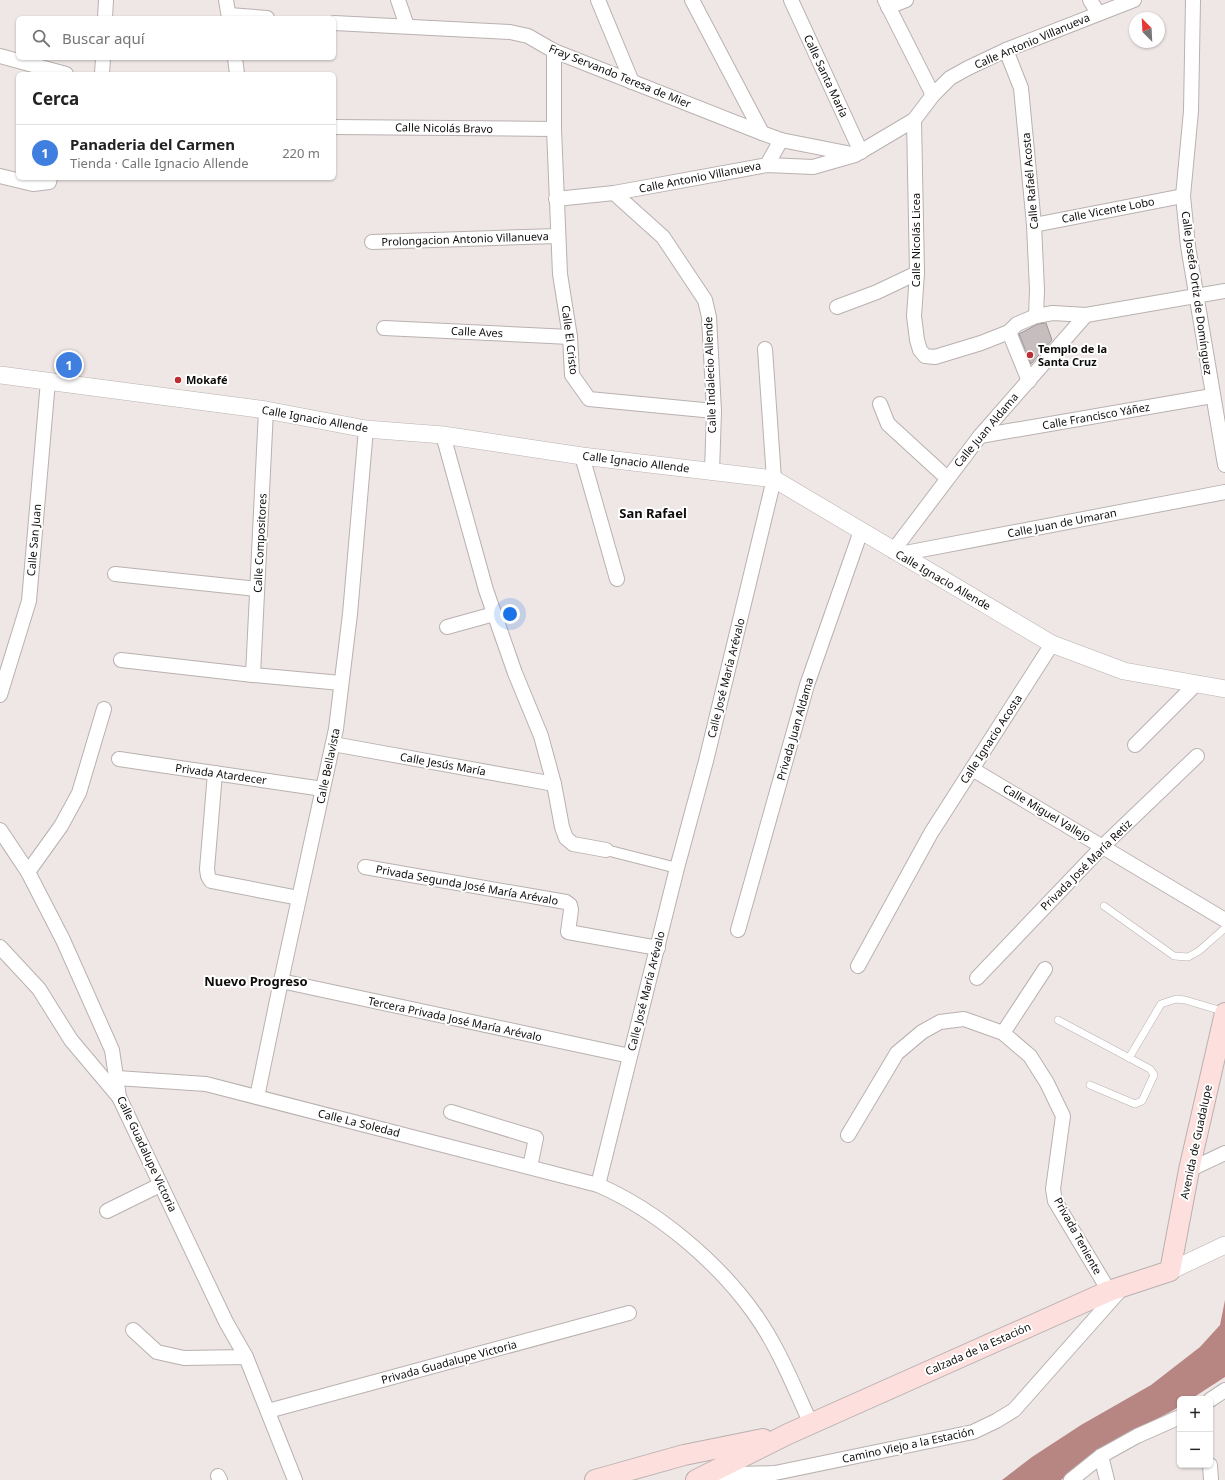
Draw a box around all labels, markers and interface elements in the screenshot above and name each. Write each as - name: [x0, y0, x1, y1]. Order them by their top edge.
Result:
- street label: Calle Antonio Villanueva: [972, 9, 1092, 72]
- north arrow: [1129, 12, 1165, 48]
- search box: [16, 16, 336, 60]
- icon: search: [30, 27, 52, 49]
- text: Buscar aquí: [62, 28, 145, 48]
- street label: Calle Santa María: [801, 32, 852, 120]
- street label: Fray Servando Teresa de Mier: [547, 40, 694, 111]
- text: Cerca: [32, 87, 79, 110]
- street label: Calle Nicolás Bravo: [395, 119, 493, 136]
- street label: Calle Rafaél Acosta: [1018, 132, 1041, 230]
- text: Panaderia del Carmen: [70, 134, 235, 154]
- text: 1: [41, 144, 49, 162]
- text: 220 m: [282, 144, 320, 162]
- text: Tienda · Calle Ignacio Allende: [70, 154, 249, 172]
- street label: Calle Antonio Villanueva: [638, 157, 762, 196]
- street label: Calle Nicolás Licea: [908, 193, 923, 287]
- street label: Calle Vicente Lobo: [1060, 193, 1156, 226]
- street label: Calle Josefa Ortiz de Domínguez: [1179, 210, 1216, 376]
- street label: Prolongacion Antonio Villanueva: [381, 228, 549, 249]
- street label: Calle El Cristo: [559, 304, 582, 376]
- street label: Calle Indalecio Allende: [700, 316, 719, 434]
- street label: Calle Aves: [451, 323, 503, 340]
- place label: Templo de la Santa Cruz: [1038, 341, 1107, 369]
- pin: 1: [56, 350, 82, 380]
- marker: Templo de la Santa Cruz: [1025, 350, 1035, 360]
- place label: Mokafé: [186, 372, 228, 387]
- marker: Mokafé: [173, 375, 183, 385]
- street label: Calle Juan Aldama: [950, 389, 1021, 470]
- street label: Calle Francisco Yáñez: [1041, 399, 1151, 432]
- street label: Calle Ignacio Allende: [261, 402, 369, 435]
- street label: Calle Ignacio Allende: [582, 448, 690, 476]
- street label: Calle Compositores: [249, 493, 270, 593]
- street label: Calle San Juan: [23, 503, 44, 577]
- district label: San Rafael: [619, 504, 687, 522]
- street label: Calle Juan de Umaran: [1006, 505, 1118, 540]
- street label: Calle Ignacio Allende: [893, 546, 994, 613]
- your location: [500, 604, 520, 624]
- street label: Calle José María Arévalo: [703, 616, 748, 739]
- street label: Privada Juan Aldama: [773, 676, 816, 782]
- street label: Calle Ignacio Acosta: [956, 691, 1025, 786]
- street label: Calle Bellavista: [312, 727, 343, 805]
- street label: Calle Jesús María: [399, 749, 487, 778]
- street label: Privada Atardecer: [174, 760, 268, 787]
- street label: Calle Miguel Vallejo: [1001, 780, 1094, 845]
- street label: Privada José María Retiz: [1037, 816, 1134, 913]
- street label: Privada Segunda José María Arévalo: [375, 861, 560, 908]
- street label: Calle José María Arévalo: [623, 929, 668, 1052]
- district label: Nuevo Progreso: [204, 972, 308, 990]
- street label: Tercera Privada José María Arévalo: [367, 993, 544, 1044]
- street label: Avenida de Guadalupe: [1176, 1083, 1215, 1200]
- street label: Calle Guadalupe Victoria: [114, 1093, 181, 1214]
- street label: Calle La Soledad: [317, 1105, 402, 1140]
- street label: Privada Teniente: [1051, 1195, 1106, 1277]
- street label: Calzada de la Estación: [923, 1319, 1033, 1379]
- street label: Privada Guadalupe Victoria: [379, 1336, 518, 1387]
- map controls: [1177, 1396, 1213, 1468]
- button: +: [1177, 1396, 1213, 1432]
- street label: Camino Viejo a la Estación: [841, 1423, 975, 1466]
- button: −: [1177, 1432, 1213, 1468]

